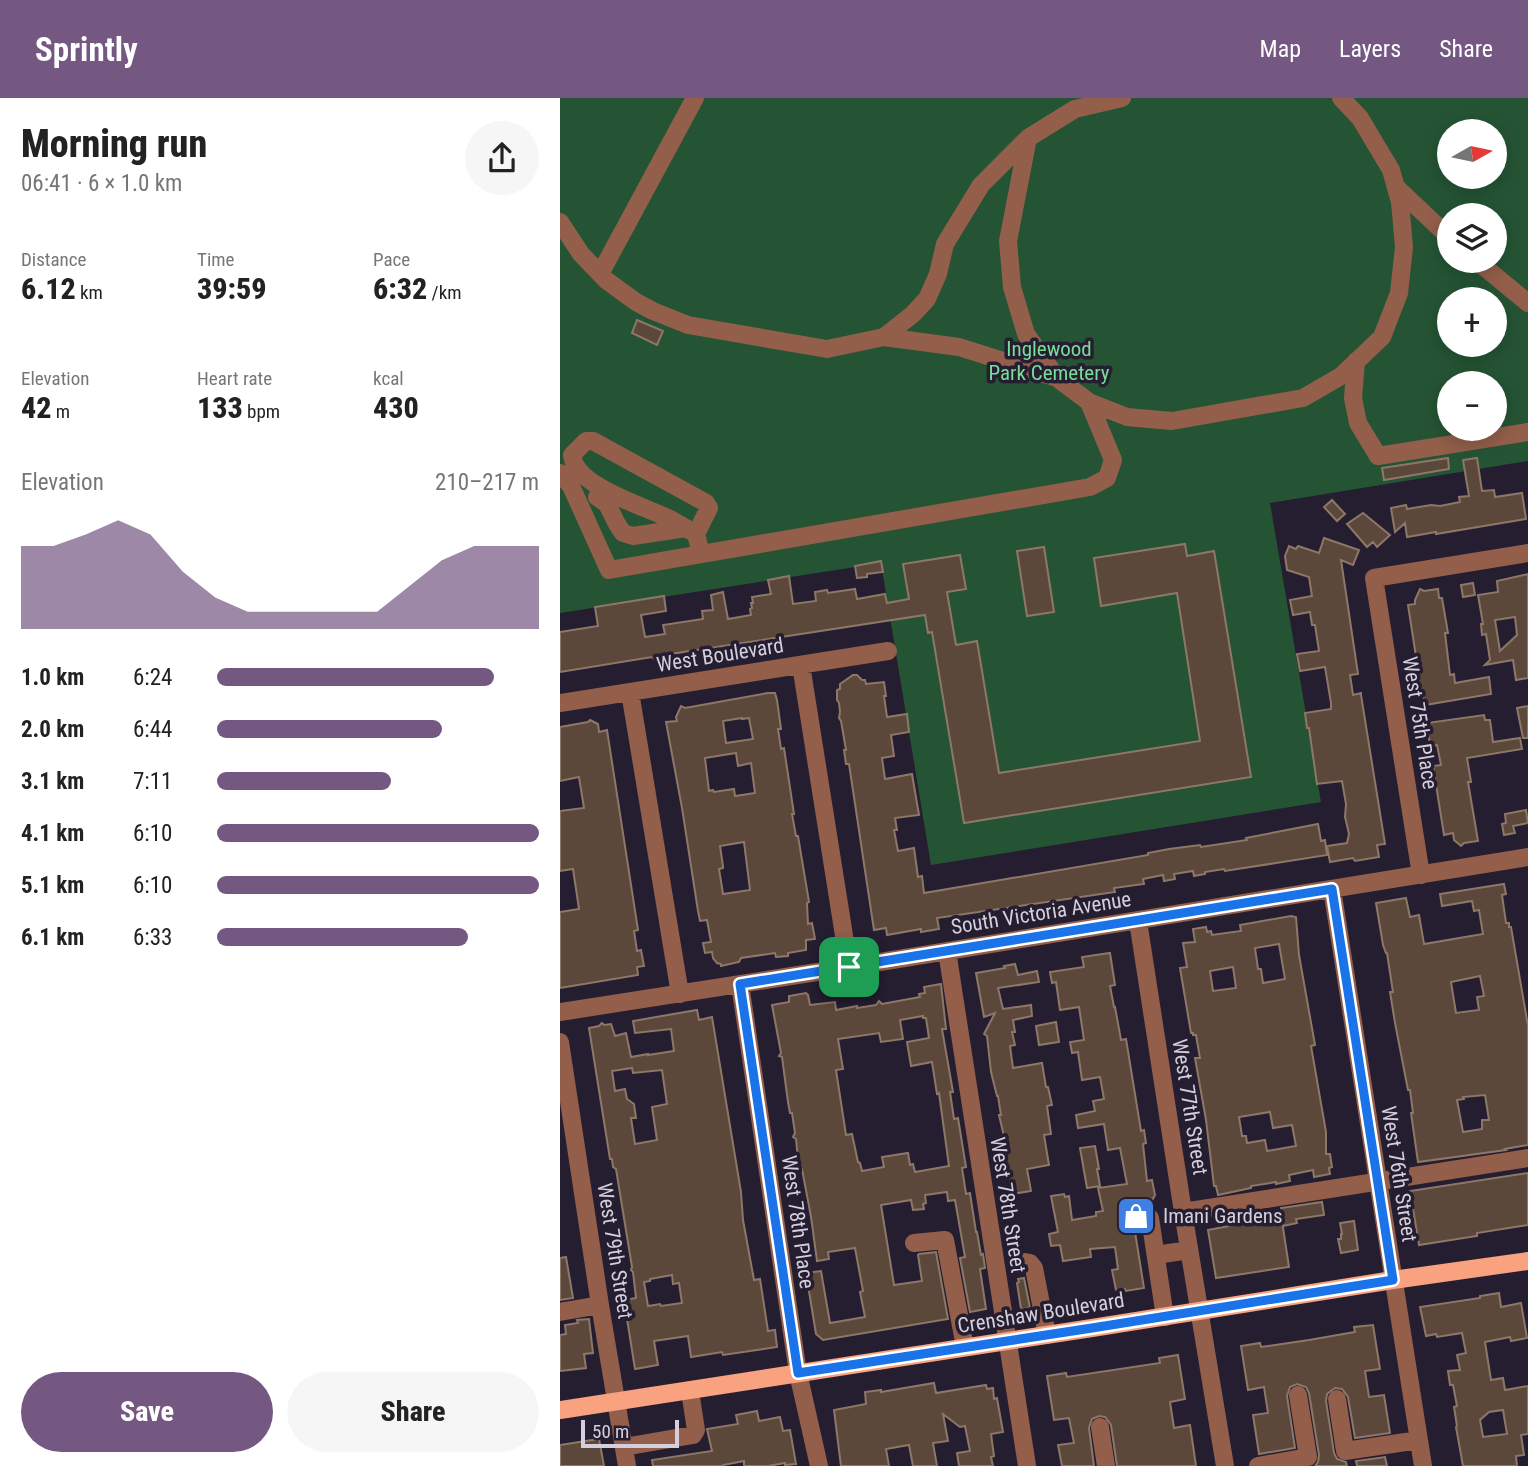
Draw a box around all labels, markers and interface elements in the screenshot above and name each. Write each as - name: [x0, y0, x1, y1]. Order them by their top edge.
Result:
- text: Sprintly: [35, 30, 138, 69]
- text: Map: [1260, 35, 1301, 63]
- text: Layers: [1339, 35, 1401, 63]
- text: Share: [1439, 35, 1493, 63]
- north arrow: [1437, 119, 1507, 189]
- map controls: [1437, 119, 1507, 441]
- button: share: [465, 121, 539, 195]
- text: Morning run: [21, 122, 207, 166]
- text: 06:41 · 6 × 1.0 km: [21, 170, 182, 197]
- button: layers: [1437, 203, 1507, 273]
- text: Distance: [21, 248, 86, 271]
- text: Time: [197, 248, 234, 271]
- text: Pace: [373, 248, 410, 271]
- text: 6.12: [21, 271, 76, 306]
- text: 39:59: [197, 271, 266, 306]
- text: 6:32: [373, 271, 427, 306]
- text: km: [76, 281, 103, 304]
- text: /km: [427, 281, 462, 304]
- button: +: [1437, 287, 1507, 357]
- park label: Inglewood Park Cemetery: [988, 337, 1110, 385]
- text: Elevation: [21, 367, 89, 390]
- text: Heart rate: [197, 367, 272, 390]
- text: kcal: [373, 367, 404, 390]
- button: −: [1437, 371, 1507, 441]
- text: 42: [21, 390, 52, 425]
- text: 133: [197, 390, 243, 425]
- text: 430: [373, 390, 419, 425]
- text: m: [52, 400, 70, 423]
- text: bpm: [243, 400, 280, 423]
- text: Elevation: [21, 469, 104, 496]
- text: 210–217 m: [435, 469, 539, 496]
- street label: West Boulevard: [655, 633, 785, 677]
- street label: West 75th Place: [1398, 655, 1442, 791]
- text: 1.0 km: [21, 664, 84, 691]
- text: 6:24: [133, 664, 172, 691]
- text: 2.0 km: [21, 716, 84, 743]
- text: 6:44: [133, 716, 172, 743]
- text: 3.1 km: [21, 768, 84, 795]
- text: 7:11: [133, 768, 172, 795]
- text: 4.1 km: [21, 820, 84, 847]
- text: 6:10: [133, 820, 172, 847]
- text: 5.1 km: [21, 872, 84, 899]
- text: 6:10: [133, 872, 172, 899]
- street label: South Victoria Avenue: [949, 887, 1133, 939]
- text: 6.1 km: [21, 924, 84, 951]
- text: 6:33: [133, 924, 172, 951]
- pin: [819, 937, 879, 997]
- icon: arrive: [830, 948, 868, 986]
- street label: West 77th Street: [1167, 1037, 1213, 1177]
- street label: West 76th Street: [1376, 1104, 1422, 1244]
- street label: West 78th Street: [985, 1135, 1031, 1275]
- street label: West 78th Place: [777, 1154, 819, 1290]
- street label: West 79th Street: [592, 1181, 638, 1321]
- shop icon: Imani Gardens: [1115, 1195, 1157, 1237]
- place label: Imani Gardens: [1163, 1204, 1283, 1228]
- street label: Crenshaw Boulevard: [956, 1288, 1126, 1338]
- button: Save: [21, 1372, 273, 1452]
- button: Share: [287, 1372, 539, 1452]
- scale bar: [581, 1417, 679, 1449]
- text: 50 m: [592, 1420, 629, 1443]

